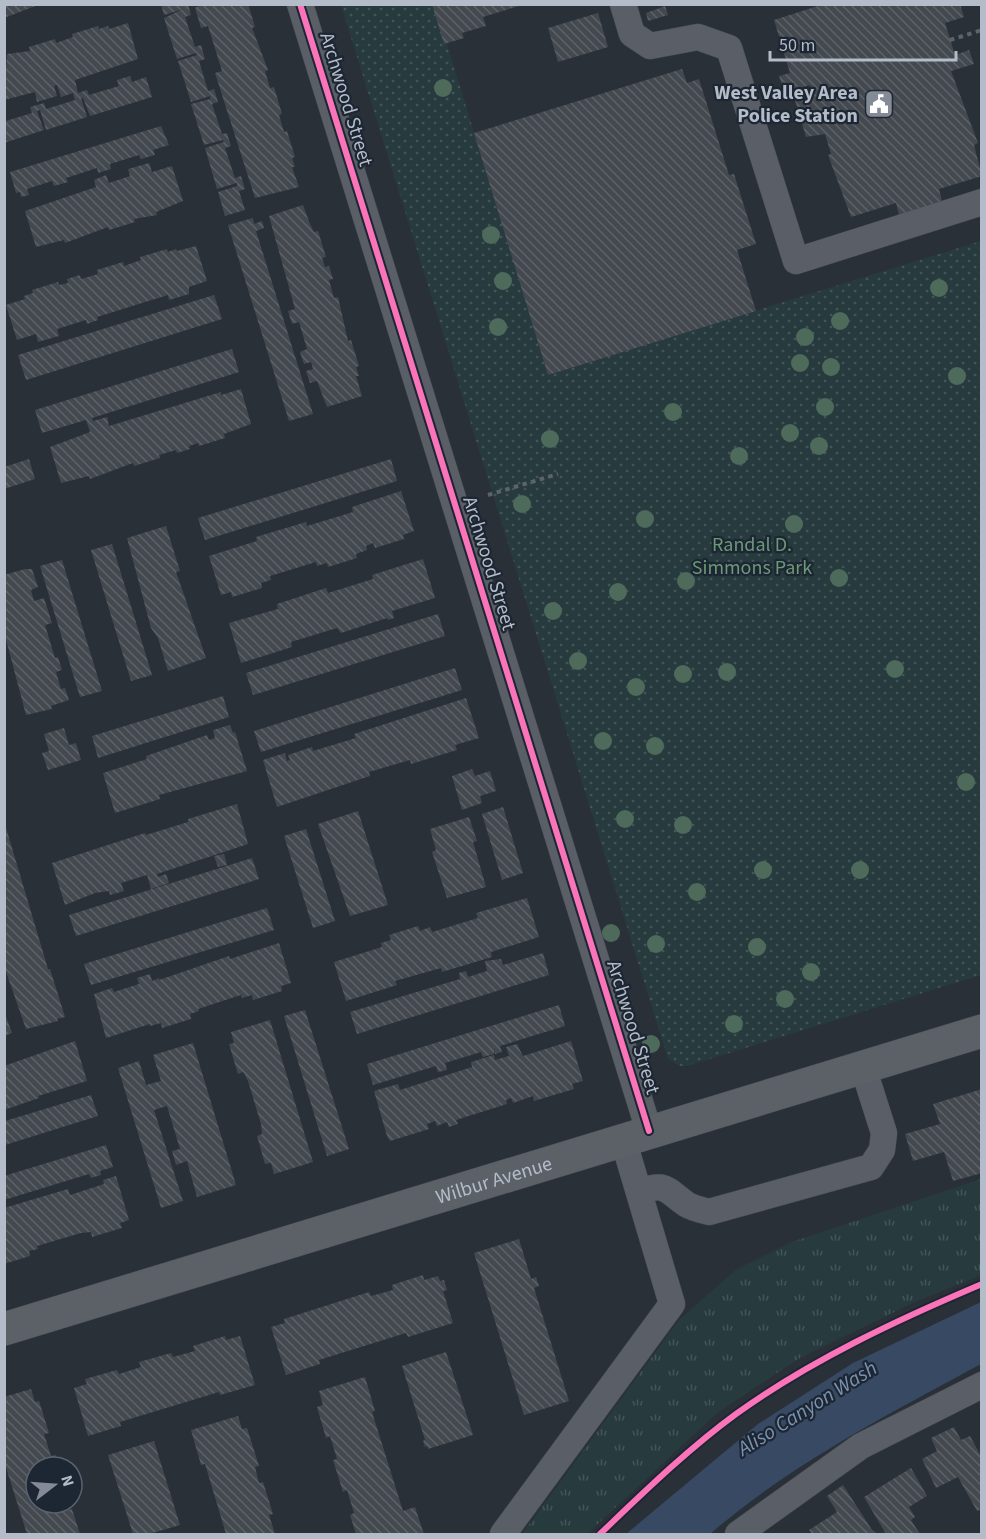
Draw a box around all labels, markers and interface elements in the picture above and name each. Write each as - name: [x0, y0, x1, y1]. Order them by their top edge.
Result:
- scale bar: [770, 24, 956, 62]
- street label: Archwood Street: [312, 29, 380, 170]
- text: 50 m: [779, 33, 815, 58]
- place label: West Valley Area Police Station: [714, 79, 858, 130]
- public building icon: West Valley Area Police Station: [863, 88, 895, 120]
- street label: Archwood Street: [455, 493, 523, 634]
- park label: Randal D. Simmons Park: [692, 531, 812, 582]
- street label: Archwood Street: [599, 957, 667, 1098]
- street label: Wilbur Avenue: [432, 1150, 556, 1212]
- water label: Aliso Canyon Wash: [730, 1353, 883, 1464]
- north arrow: [24, 1455, 84, 1515]
- text: N: [55, 1473, 79, 1489]

